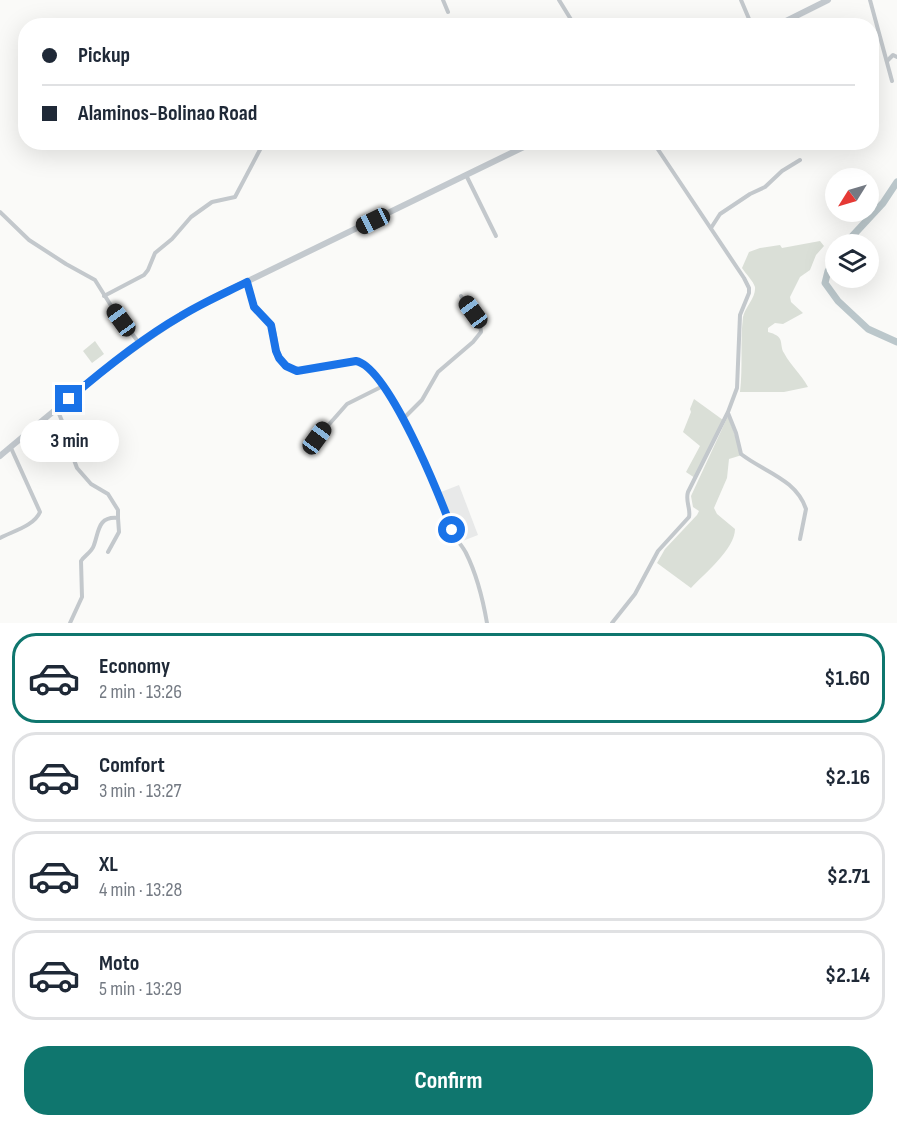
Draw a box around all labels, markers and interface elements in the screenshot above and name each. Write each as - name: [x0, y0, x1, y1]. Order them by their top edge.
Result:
- text: Pickup: [78, 42, 130, 69]
- text: Alaminos-Bolinao Road: [78, 100, 257, 127]
- north arrow: [825, 168, 879, 222]
- map controls: [825, 168, 879, 288]
- car: [353, 205, 393, 237]
- button: layers: [825, 234, 879, 288]
- car: [455, 292, 491, 332]
- car: [103, 300, 139, 340]
- route end: [55, 385, 82, 412]
- car: [299, 418, 335, 458]
- callout: 3 min: [20, 420, 118, 462]
- text: 3 min: [50, 429, 89, 453]
- route start: [438, 516, 465, 543]
- icon: car: [27, 651, 81, 705]
- text: Economy: [99, 653, 170, 680]
- text: $1.60: [824, 665, 870, 692]
- text: 2 min · 13:26: [99, 680, 182, 704]
- icon: car: [27, 750, 81, 804]
- text: Comfort: [99, 752, 165, 779]
- text: $2.16: [825, 764, 870, 791]
- text: 3 min · 13:27: [99, 779, 181, 803]
- icon: car: [27, 849, 81, 903]
- text: XL: [99, 851, 118, 878]
- text: $2.71: [827, 863, 870, 890]
- text: 4 min · 13:28: [99, 878, 182, 902]
- icon: car: [27, 948, 81, 1002]
- text: Moto: [99, 950, 139, 977]
- text: $2.14: [825, 962, 870, 989]
- text: 5 min · 13:29: [99, 977, 182, 1001]
- button: Confirm: [24, 1046, 873, 1115]

